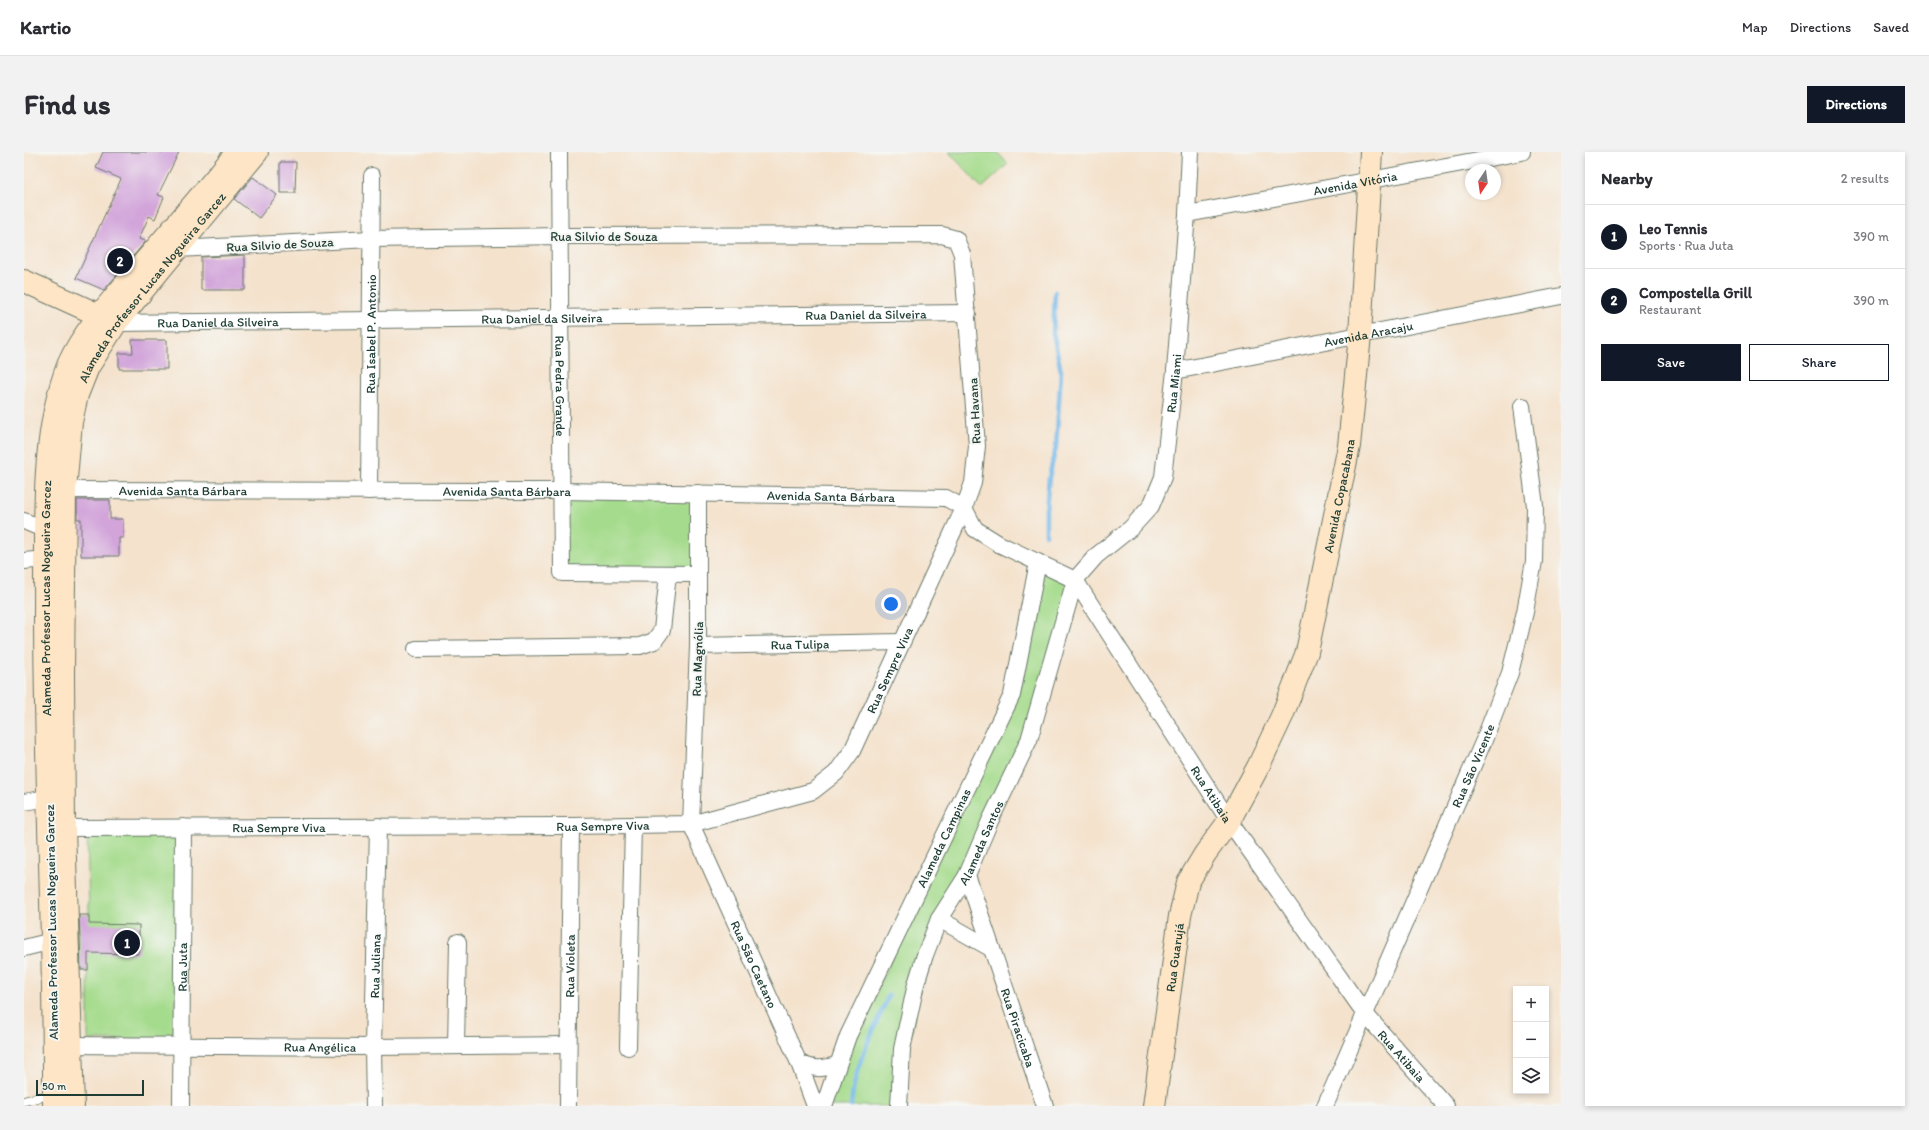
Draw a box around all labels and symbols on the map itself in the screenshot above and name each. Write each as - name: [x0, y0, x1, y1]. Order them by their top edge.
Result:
- north arrow: [1465, 164, 1501, 200]
- street label: Avenida Vitória: [1312, 168, 1399, 198]
- street label: Alameda Professor Lucas Nogueira Garcez: [76, 189, 229, 385]
- street label: Rua Silvio de Souza: [550, 229, 658, 244]
- street label: Rua Silvio de Souza: [226, 234, 334, 255]
- pin: 2: [107, 246, 133, 276]
- street label: Rua Isabel P. Antonio: [363, 274, 379, 394]
- street label: Rua Daniel da Silveira: [805, 306, 927, 323]
- street label: Rua Daniel da Silveira: [481, 310, 603, 327]
- street label: Rua Daniel da Silveira: [157, 314, 279, 331]
- street label: Avenida Aracaju: [1323, 318, 1414, 350]
- street label: Rua Pedra Grande: [552, 335, 568, 437]
- street label: Rua Miami: [1163, 353, 1184, 414]
- street label: Rua Havana: [965, 377, 984, 444]
- street label: Avenida Copacabana: [1320, 438, 1358, 554]
- street label: Alameda Professor Lucas Nogueira Garcez: [38, 480, 54, 716]
- street label: Avenida Santa Bárbara: [119, 483, 247, 498]
- street label: Avenida Santa Bárbara: [443, 484, 572, 499]
- street label: Avenida Santa Bárbara: [767, 488, 896, 505]
- your location: [881, 594, 901, 614]
- street label: Rua Magnólia: [689, 621, 706, 697]
- street label: Rua Sempre Viva: [863, 624, 916, 716]
- street label: Rua Tulipa: [770, 636, 830, 653]
- street label: Rua São Vicente: [1449, 722, 1497, 810]
- street label: Rua Atibaia: [1188, 763, 1235, 826]
- street label: Alameda Campinas: [914, 786, 974, 890]
- street label: Alameda Santos: [956, 798, 1007, 888]
- street label: Alameda Professor Lucas Nogueira Garcez: [42, 804, 61, 1040]
- street label: Rua Sempre Viva: [556, 818, 650, 834]
- street label: Rua Sempre Viva: [232, 820, 326, 835]
- street label: Rua São Caetano: [728, 918, 780, 1011]
- street label: Rua Guarujá: [1163, 922, 1187, 993]
- pin: 1: [114, 928, 140, 958]
- street label: Rua Juliana: [367, 933, 384, 999]
- street label: Rua Violeta: [562, 934, 578, 998]
- street label: Rua Juta: [175, 942, 190, 992]
- street label: Rua Piracicaba: [998, 986, 1038, 1070]
- street label: Rua Atibaia: [1375, 1027, 1429, 1086]
- street label: Rua Angélica: [284, 1039, 357, 1055]
- scale bar: [36, 1078, 144, 1097]

